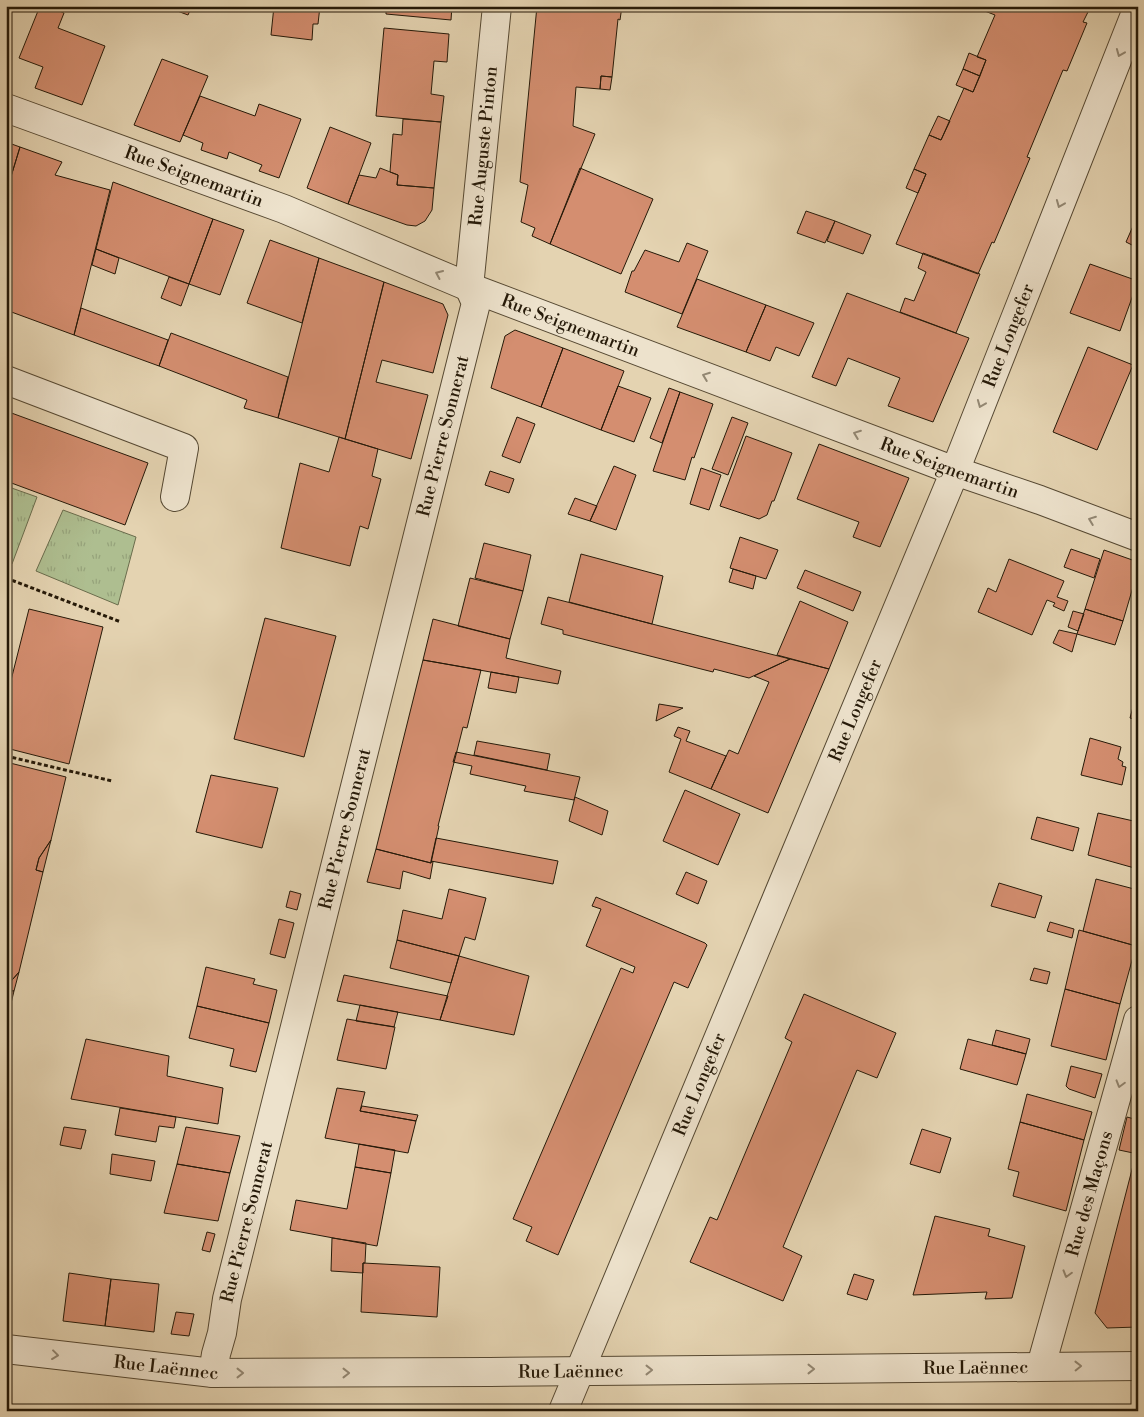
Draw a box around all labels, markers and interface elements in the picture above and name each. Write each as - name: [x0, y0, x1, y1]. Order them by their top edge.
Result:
- one-way arrow: [1116, 48, 1126, 57]
- street label: Rue Auguste Pinton: [464, 65, 503, 227]
- street label: Rue Seignemartin: [121, 141, 267, 213]
- one-way arrow: [1056, 199, 1066, 208]
- one-way arrow: [435, 269, 444, 280]
- street label: Rue Longefer: [978, 280, 1040, 391]
- street label: Rue Seignemartin: [498, 289, 643, 363]
- street label: Rue Pierre Sonnerat: [412, 352, 475, 519]
- one-way arrow: [702, 372, 710, 382]
- one-way arrow: [976, 399, 987, 408]
- one-way arrow: [854, 429, 862, 439]
- street label: Rue Seignemartin: [877, 433, 1022, 504]
- one-way arrow: [1088, 516, 1097, 526]
- street label: Rue Longefer: [824, 655, 887, 766]
- street label: Rue Pierre Sonnerat: [314, 745, 376, 912]
- street label: Rue Longefer: [668, 1029, 731, 1139]
- one-way arrow: [1115, 1079, 1126, 1088]
- street label: Rue des Maçons: [1061, 1128, 1118, 1259]
- street label: Rue Pierre Sonnerat: [216, 1138, 278, 1305]
- one-way arrow: [1062, 1270, 1072, 1278]
- one-way arrow: [50, 1349, 59, 1359]
- street label: Rue Laënnec: [112, 1351, 218, 1385]
- street label: Rue Laënnec: [923, 1356, 1028, 1380]
- street label: Rue Laënnec: [518, 1360, 623, 1384]
- one-way arrow: [1075, 1361, 1083, 1371]
- one-way arrow: [808, 1364, 815, 1374]
- one-way arrow: [645, 1365, 653, 1375]
- one-way arrow: [236, 1368, 244, 1378]
- one-way arrow: [342, 1368, 350, 1378]

